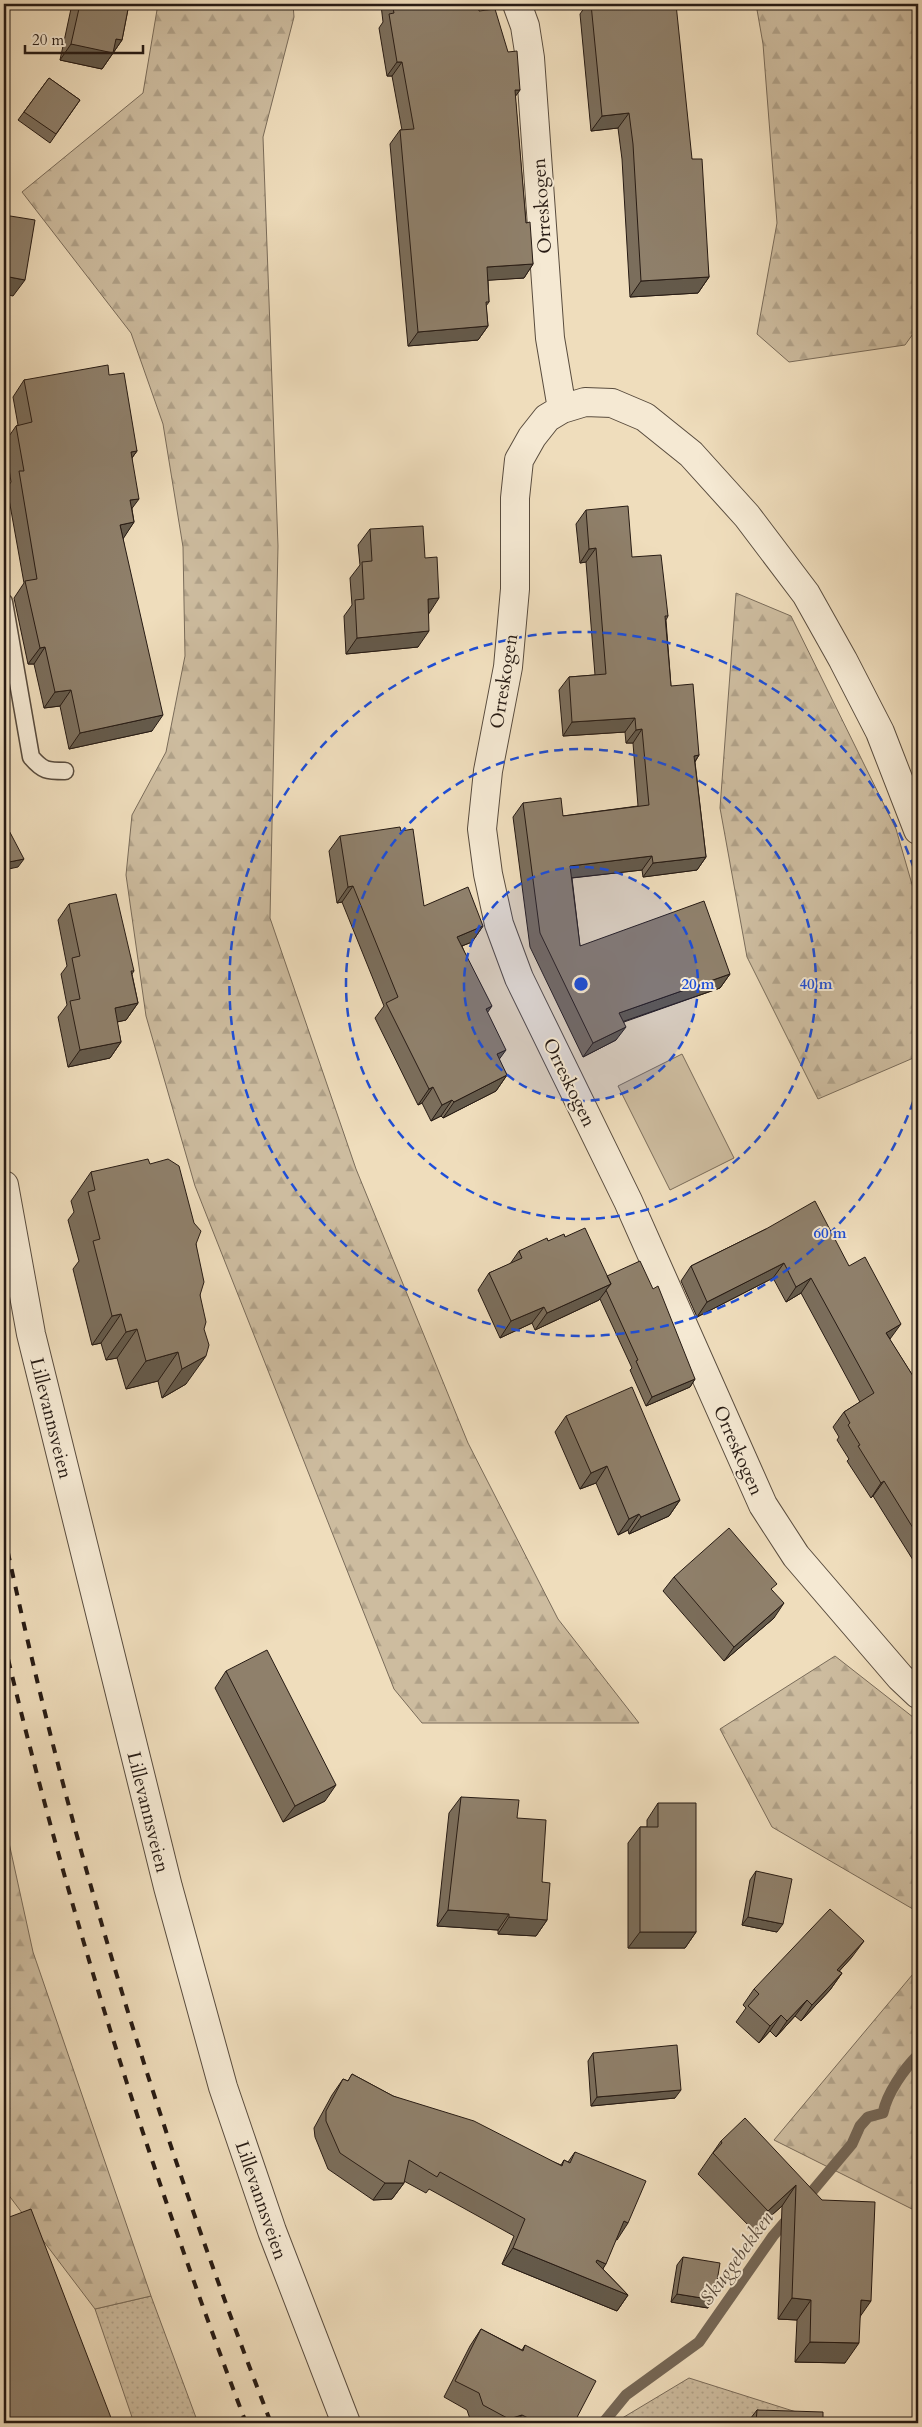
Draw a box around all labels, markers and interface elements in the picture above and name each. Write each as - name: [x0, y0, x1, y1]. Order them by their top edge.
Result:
- scale bar: [25, 22, 142, 54]
- text: 20 m: [32, 30, 64, 50]
- street label: Orreskogen: [526, 157, 558, 255]
- street label: Orreskogen: [484, 632, 524, 730]
- text: 20 m: [681, 974, 715, 994]
- text: 40 m: [799, 974, 833, 994]
- centre of rings: [572, 975, 590, 993]
- street label: Orreskogen: [536, 1034, 602, 1131]
- text: 60 m: [813, 1223, 847, 1243]
- street label: Lillevannsveien: [23, 1355, 79, 1482]
- street label: Orreskogen: [707, 1401, 770, 1500]
- street label: Lillevannsveien: [120, 1749, 176, 1876]
- street label: Lillevannsveien: [229, 2138, 294, 2263]
- water label: Skuggebekken: [693, 2206, 780, 2311]

